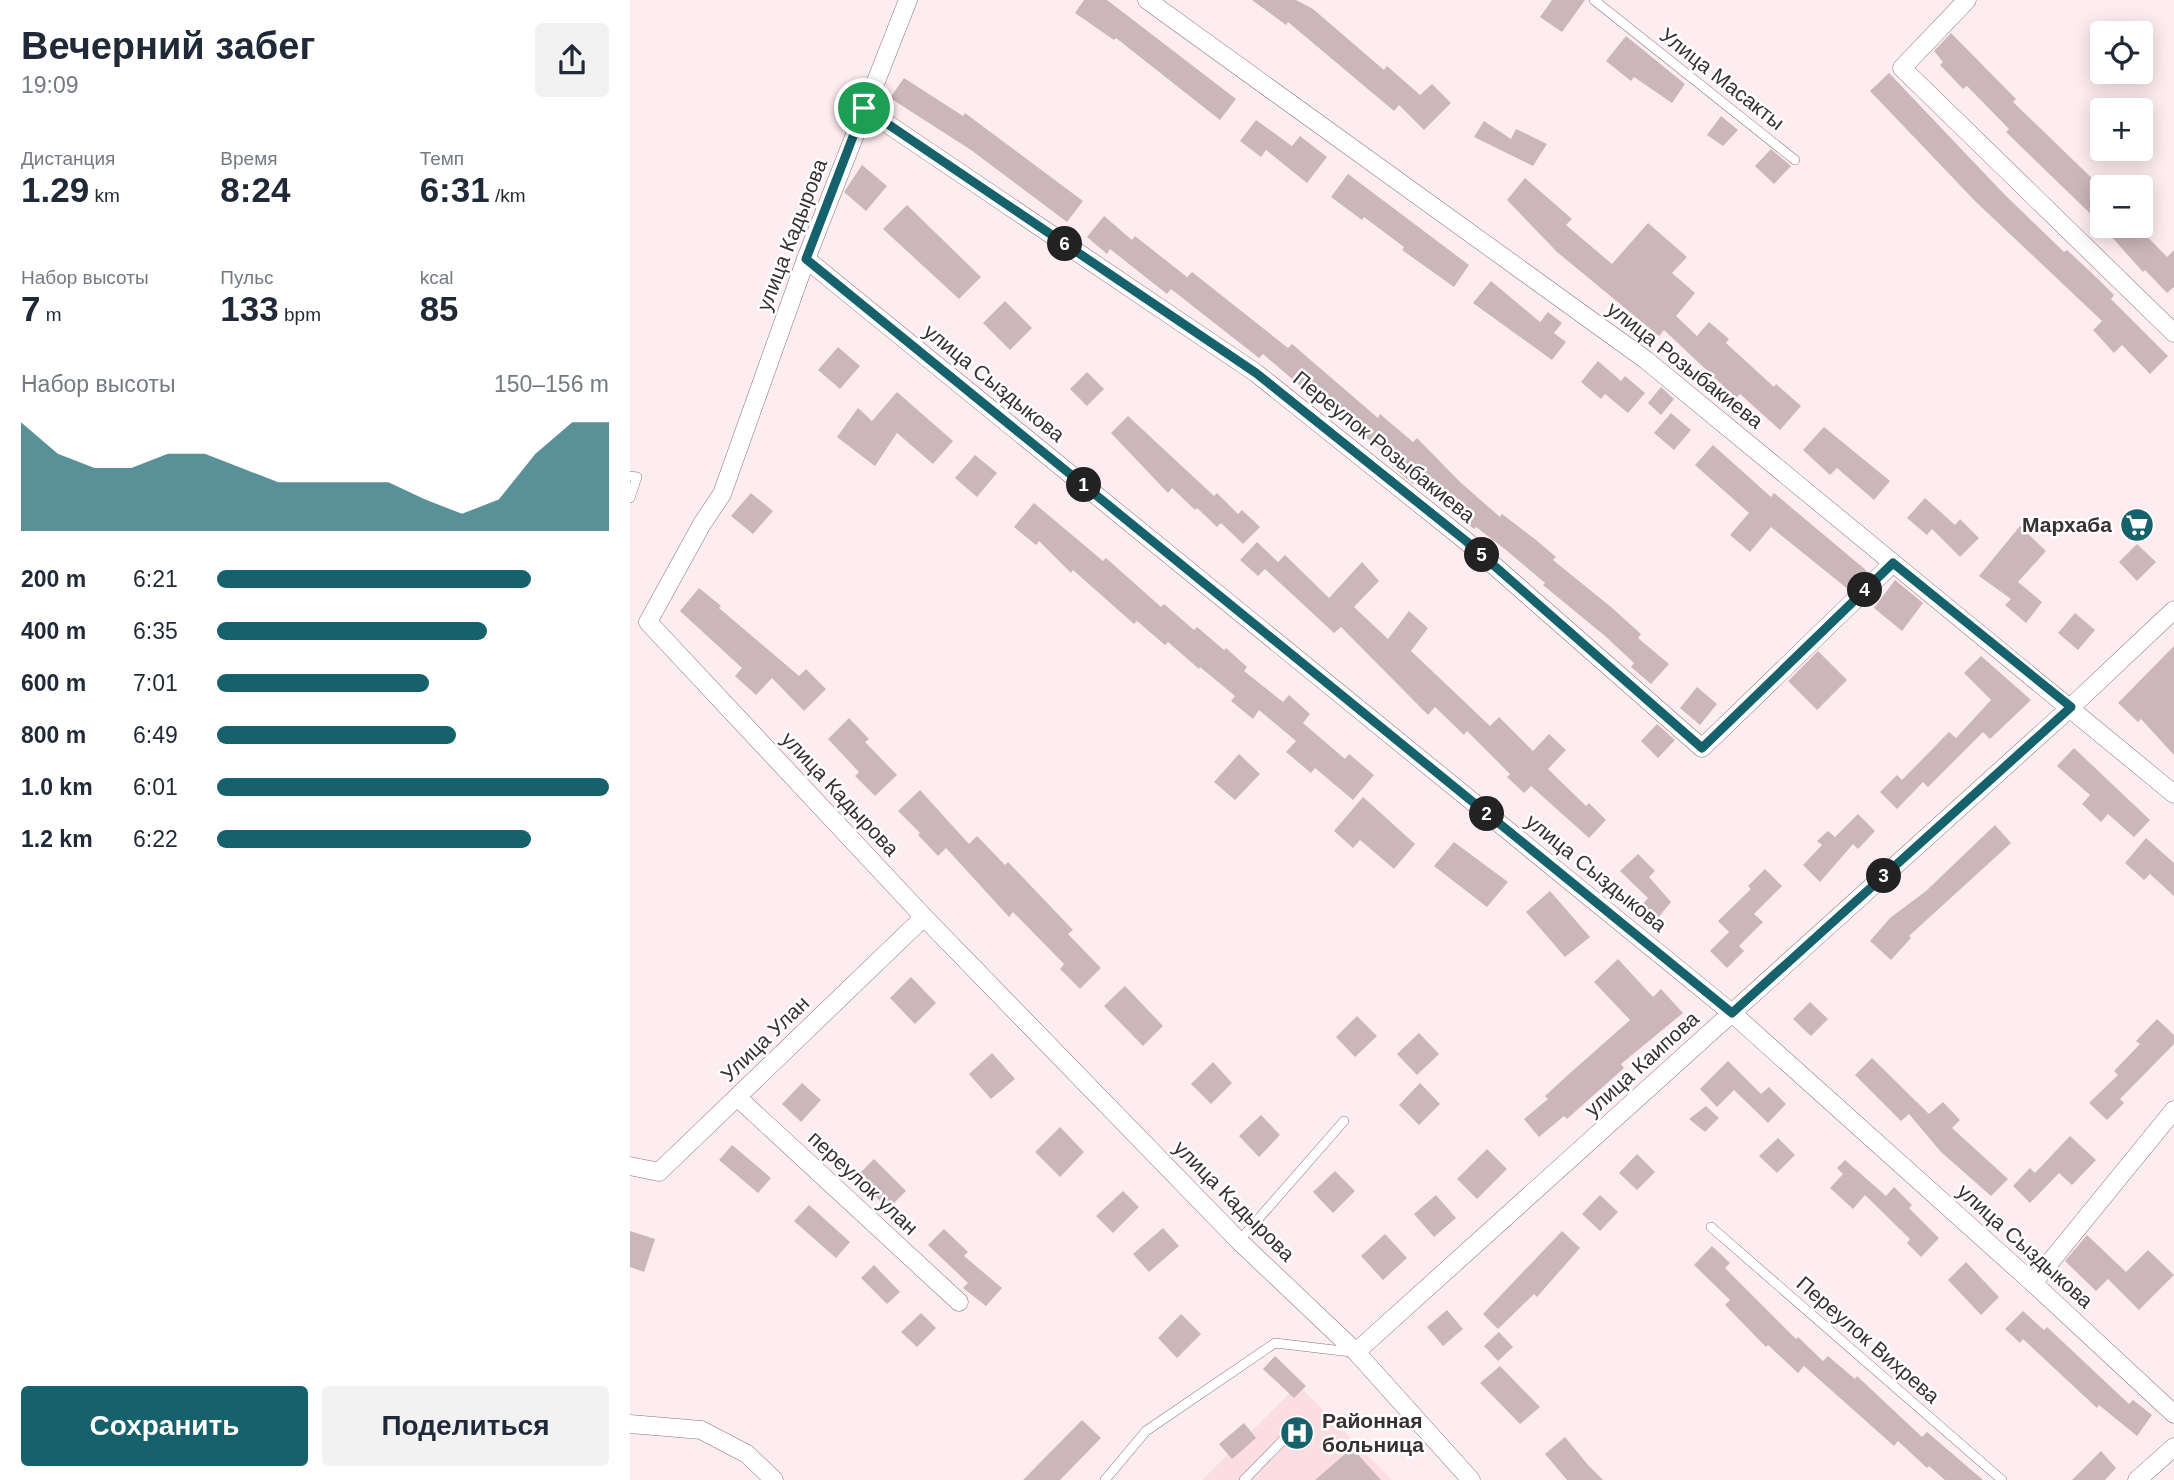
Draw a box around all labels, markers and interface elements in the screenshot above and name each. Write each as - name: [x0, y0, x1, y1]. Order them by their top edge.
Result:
- map controls: [2090, 21, 2153, 238]
- button: locate: [2090, 21, 2153, 84]
- button: share: [535, 23, 609, 97]
- street label: Улица Масакты: [1656, 23, 1789, 134]
- text: Вечерний забег: [21, 25, 315, 67]
- text: 19:09: [21, 72, 79, 98]
- pin: [834, 78, 894, 138]
- icon: arrive: [845, 89, 883, 127]
- button: +: [2090, 98, 2153, 161]
- text: Дистанция: [21, 148, 115, 169]
- text: Время: [220, 148, 278, 169]
- text: Темп: [420, 148, 464, 169]
- street label: улица Кадырова: [752, 155, 831, 314]
- text: 1.29: [21, 170, 89, 209]
- text: 8:24: [220, 170, 290, 209]
- text: 6:31: [420, 170, 490, 209]
- button: −: [2090, 175, 2153, 238]
- text: km: [89, 185, 120, 206]
- text: /km: [490, 185, 526, 206]
- pin: 6: [1048, 226, 1082, 262]
- text: 6: [1059, 233, 1070, 254]
- text: Набор высоты: [21, 267, 149, 288]
- text: Пульс: [220, 267, 274, 288]
- text: kcal: [420, 267, 453, 288]
- text: 7: [21, 289, 40, 328]
- text: 133: [220, 289, 279, 328]
- text: 85: [420, 289, 459, 328]
- street label: улица Розыбакиева: [1603, 297, 1768, 433]
- text: m: [40, 304, 62, 325]
- text: bpm: [279, 304, 321, 325]
- street label: улица Сыздыкова: [919, 319, 1069, 447]
- street label: Переулок Розыбакиева: [1289, 366, 1480, 527]
- text: Набор высоты: [21, 371, 175, 397]
- text: 150–156 m: [494, 371, 609, 397]
- pin: 1: [1066, 468, 1102, 503]
- text: 1: [1078, 474, 1089, 495]
- supermarket icon: Мархаба: [2118, 506, 2156, 544]
- place label: Мархаба: [2022, 513, 2112, 536]
- pin: 5: [1464, 538, 1500, 572]
- text: 5: [1476, 544, 1487, 565]
- text: 200 m: [21, 566, 86, 592]
- text: 6:21: [133, 566, 178, 592]
- pin: 4: [1848, 572, 1882, 608]
- text: 4: [1859, 579, 1870, 600]
- text: 400 m: [21, 618, 86, 644]
- text: 6:35: [133, 618, 178, 644]
- text: 600 m: [21, 670, 86, 696]
- text: 7:01: [133, 670, 178, 696]
- text: 800 m: [21, 722, 86, 748]
- text: 6:49: [133, 722, 178, 748]
- street label: улица Кадырова: [777, 727, 904, 861]
- text: 1.0 km: [21, 774, 93, 800]
- text: 6:01: [133, 774, 178, 800]
- pin: 2: [1470, 796, 1504, 832]
- text: 2: [1481, 803, 1492, 824]
- street label: улица Сыздыкова: [1521, 809, 1671, 937]
- text: 1.2 km: [21, 826, 93, 852]
- text: 6:22: [133, 826, 178, 852]
- pin: 3: [1866, 858, 1902, 894]
- text: 3: [1878, 865, 1889, 886]
- street label: Улица Улан: [716, 991, 813, 1086]
- street label: улица Каипова: [1580, 1006, 1703, 1121]
- street label: переулок улан: [804, 1126, 923, 1239]
- street label: улица Кадырова: [1169, 1136, 1300, 1266]
- street label: улица Сыздыкова: [1953, 1179, 2098, 1313]
- street label: Переулок Вихрева: [1792, 1271, 1945, 1408]
- button: Сохранить: [21, 1386, 308, 1466]
- button: Поделиться: [322, 1386, 609, 1466]
- place label: Районная больница: [1322, 1409, 1424, 1456]
- hospital icon: Районная больница: [1278, 1414, 1316, 1452]

